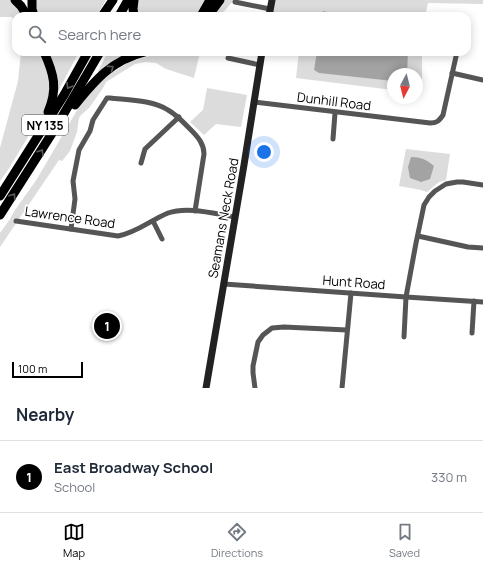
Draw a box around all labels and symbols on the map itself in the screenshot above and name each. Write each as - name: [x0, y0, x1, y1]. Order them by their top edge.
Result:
- one-way arrow: [106, 66, 113, 73]
- north arrow: [387, 68, 423, 104]
- one-way arrow: [66, 82, 73, 89]
- street label: Dunhill Road: [296, 88, 372, 114]
- road number: NY 135: [22, 115, 68, 135]
- your location: [254, 142, 274, 162]
- one-way arrow: [36, 149, 43, 156]
- street label: Seamans Neck Road: [204, 157, 242, 279]
- one-way arrow: [8, 193, 16, 200]
- street label: Lawrence Road: [24, 202, 116, 232]
- street label: Hunt Road: [322, 271, 386, 293]
- pin: 1: [94, 311, 120, 341]
- scale bar: [12, 360, 83, 379]

